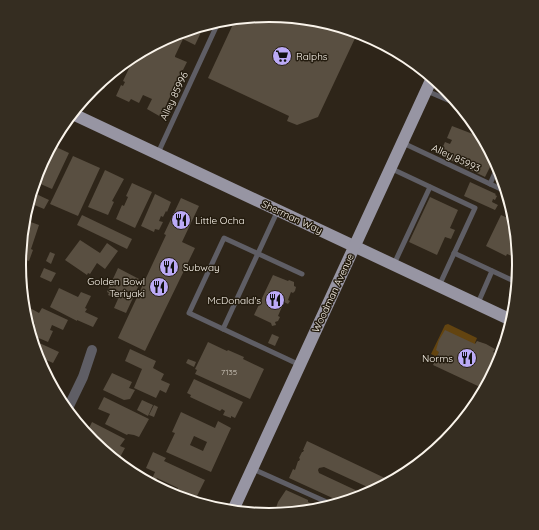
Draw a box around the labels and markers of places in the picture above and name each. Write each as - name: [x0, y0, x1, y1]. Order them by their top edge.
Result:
- supermarket icon: Ralphs: [271, 45, 293, 67]
- place label: Ralphs: [296, 50, 328, 63]
- restaurant icon: Little Ocha: [170, 209, 192, 231]
- place label: Little Ocha: [195, 214, 244, 227]
- restaurant icon: Subway: [158, 256, 180, 278]
- place label: Subway: [183, 261, 220, 274]
- place label: Golden Bowl Teriyaki: [87, 275, 145, 300]
- restaurant icon: Golden Bowl Teriyaki: [148, 276, 170, 298]
- restaurant icon: McDonald's: [264, 289, 286, 311]
- place label: McDonald's: [208, 294, 261, 307]
- restaurant icon: Norms: [456, 347, 478, 369]
- place label: Norms: [422, 352, 453, 365]

